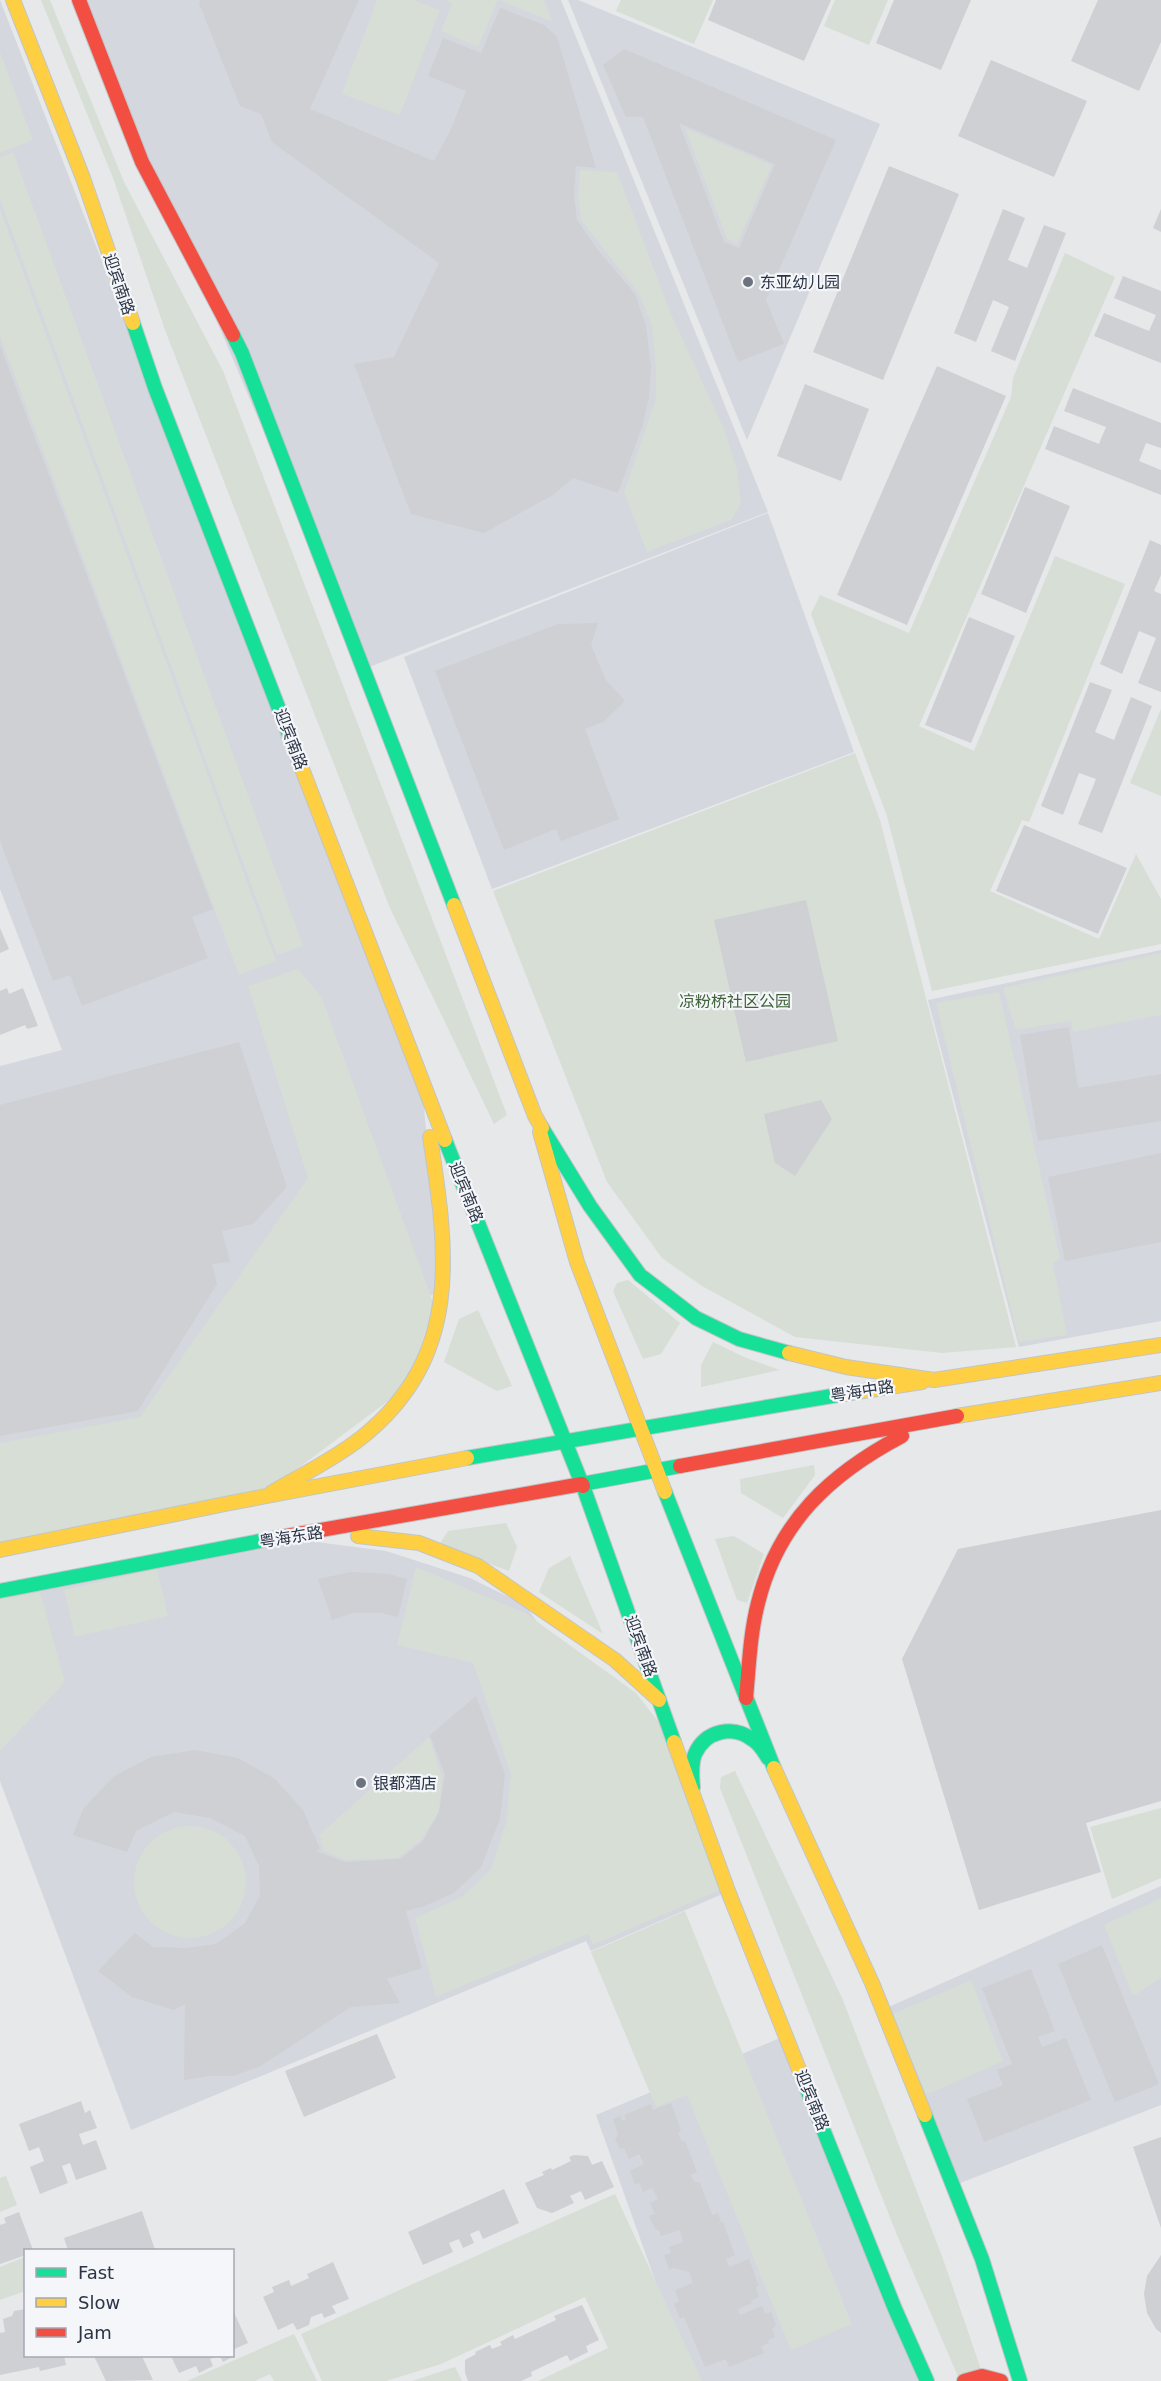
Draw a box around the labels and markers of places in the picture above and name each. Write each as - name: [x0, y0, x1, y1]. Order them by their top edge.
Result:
- place label: 东亚幼儿园: [760, 273, 840, 292]
- marker: 东亚幼儿园: [741, 275, 755, 289]
- place label: 银都酒店: [373, 1774, 437, 1793]
- marker: 银都酒店: [354, 1776, 368, 1790]

